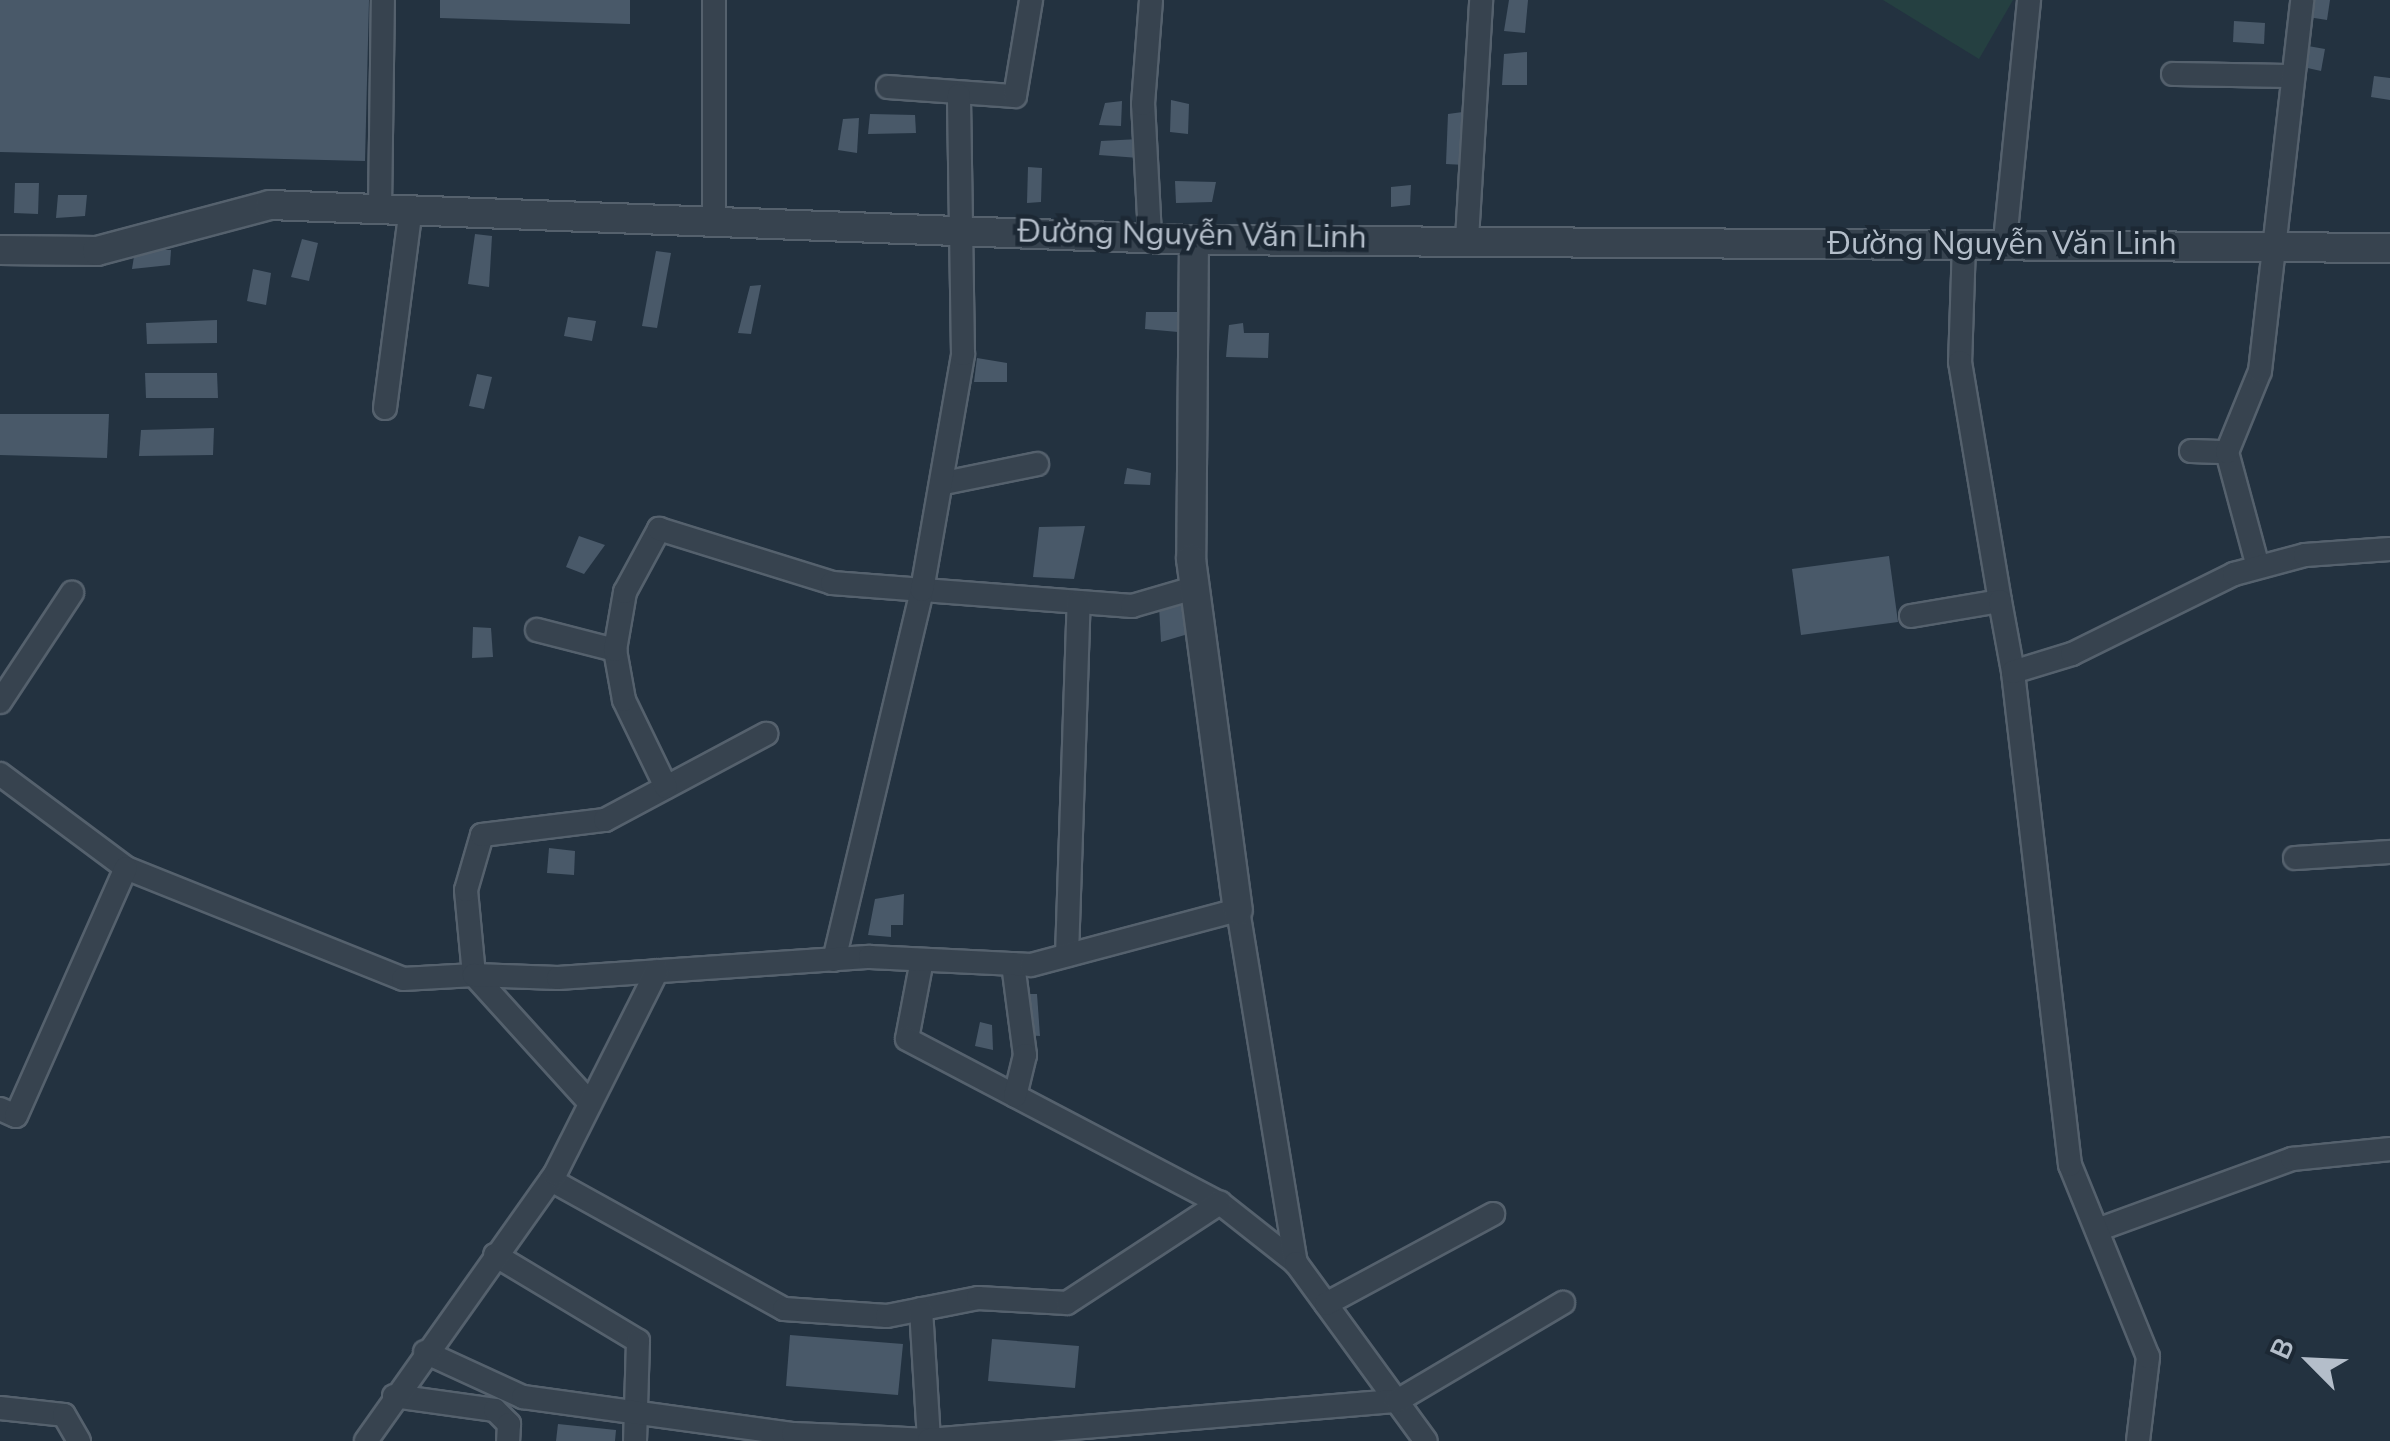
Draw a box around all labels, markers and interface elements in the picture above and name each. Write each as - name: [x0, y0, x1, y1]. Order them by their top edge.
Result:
- street label: Đường Nguyễn Văn Linh: [1017, 213, 1367, 257]
- street label: Đường Nguyễn Văn Linh: [1827, 225, 2177, 263]
- north arrow: [2260, 1311, 2360, 1411]
- text: B: [2261, 1332, 2304, 1365]

